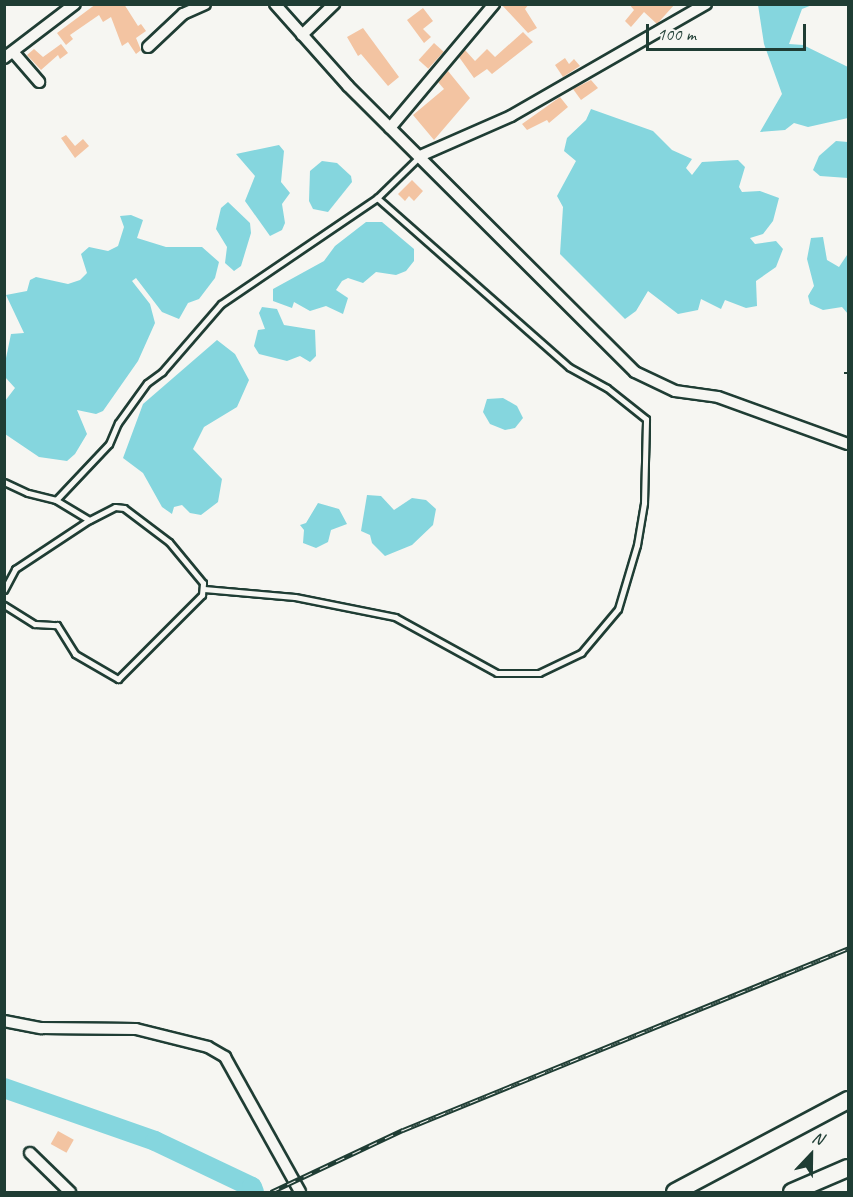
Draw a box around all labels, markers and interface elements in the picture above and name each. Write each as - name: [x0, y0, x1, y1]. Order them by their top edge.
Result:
- scale bar: [649, 12, 810, 50]
- text: 100 m: [657, 23, 696, 45]
- north arrow: [781, 1125, 841, 1185]
- text: N: [809, 1127, 826, 1149]

